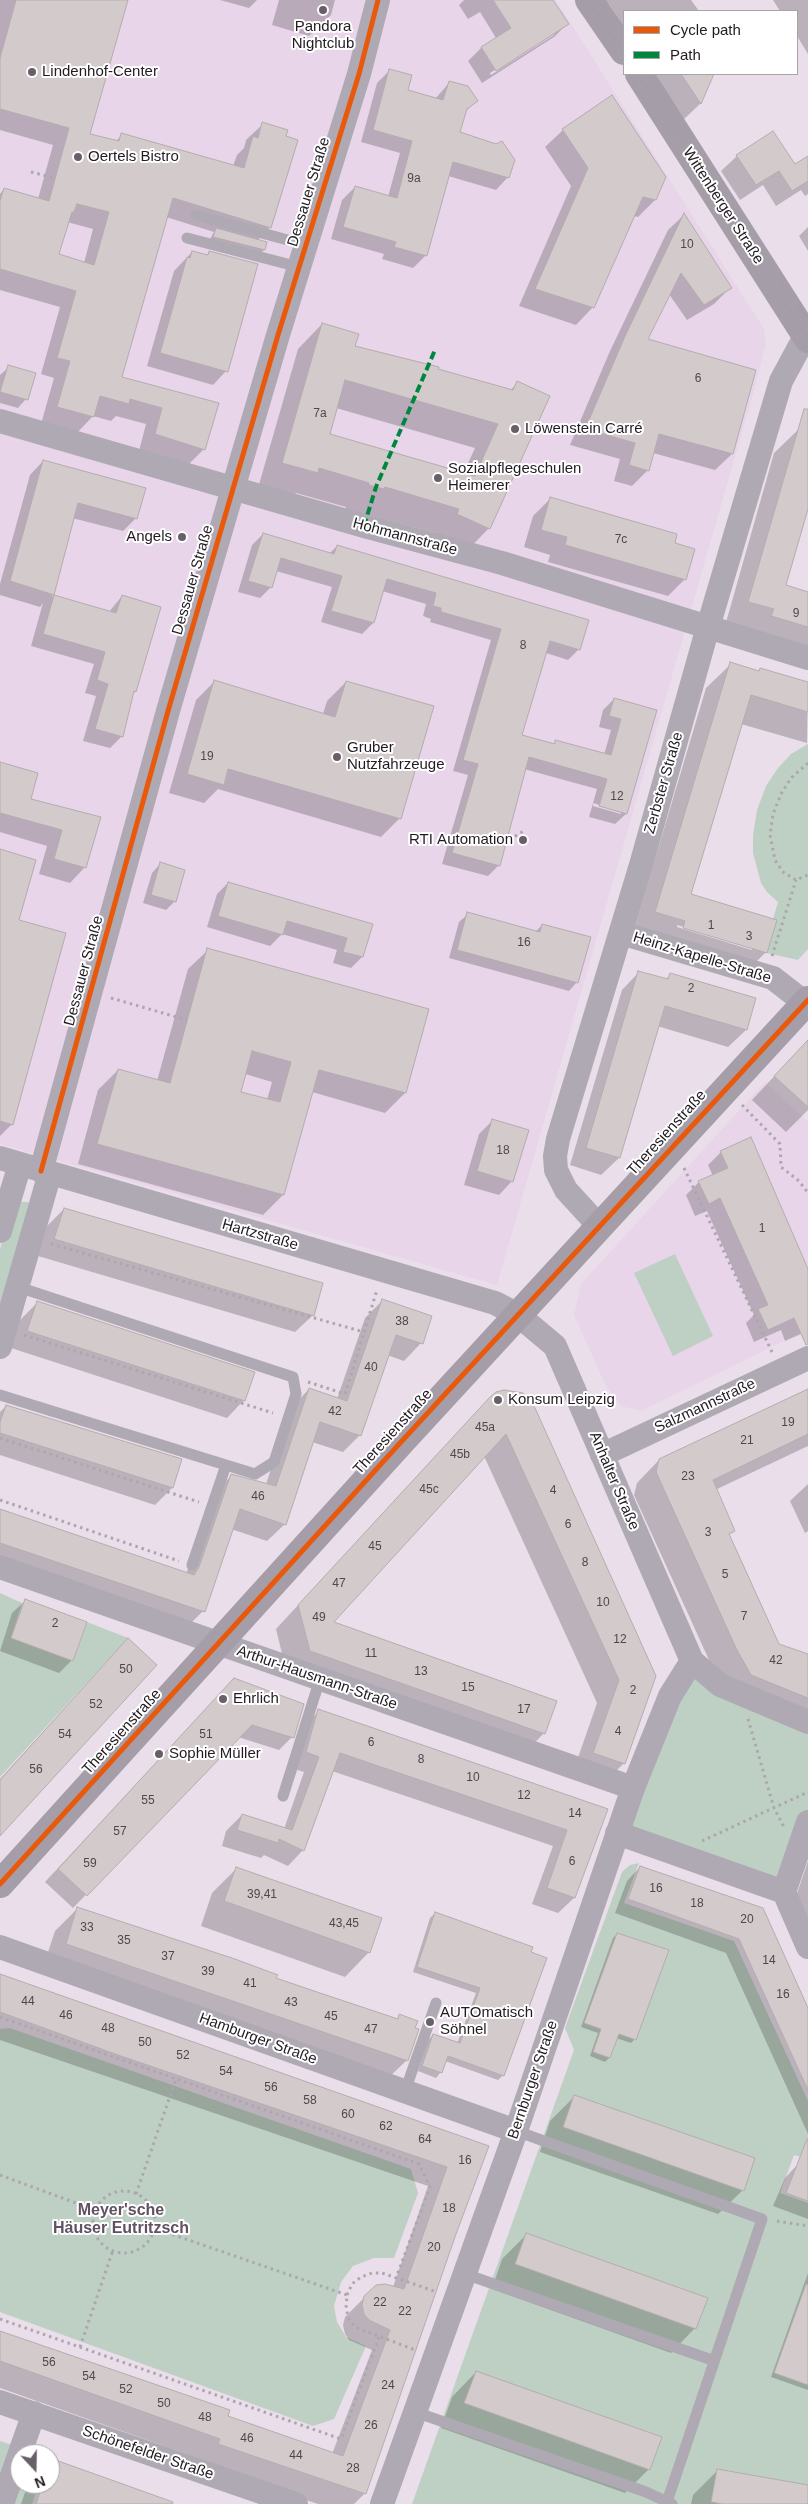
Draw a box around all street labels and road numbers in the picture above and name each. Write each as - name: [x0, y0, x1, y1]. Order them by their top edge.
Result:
- street label: Dessauer Straße: [284, 135, 334, 249]
- street label: Wittenberger Straße: [679, 144, 767, 268]
- street label: Hohmannstraße: [351, 514, 459, 560]
- street label: Dessauer Straße: [169, 523, 217, 637]
- street label: Zerbster Straße: [641, 730, 687, 836]
- street label: Dessauer Straße: [61, 914, 107, 1028]
- street label: Heinz-Kapelle-Straße: [631, 928, 773, 988]
- street label: Theresienstraße: [624, 1086, 710, 1180]
- street label: Hartzstraße: [220, 1216, 300, 1254]
- street label: Salzmannstraße: [652, 1375, 758, 1437]
- street label: Theresienstraße: [350, 1385, 436, 1479]
- street label: Anhalter Straße: [585, 1429, 643, 1533]
- street label: Arthur-Hausmann-Straße: [234, 1642, 400, 1714]
- street label: Theresienstraße: [79, 1685, 165, 1779]
- street label: Hamburger Straße: [197, 2009, 319, 2069]
- street label: Bernburger Straße: [504, 2018, 562, 2142]
- street label: Schönefelder Straße: [80, 2422, 216, 2484]

